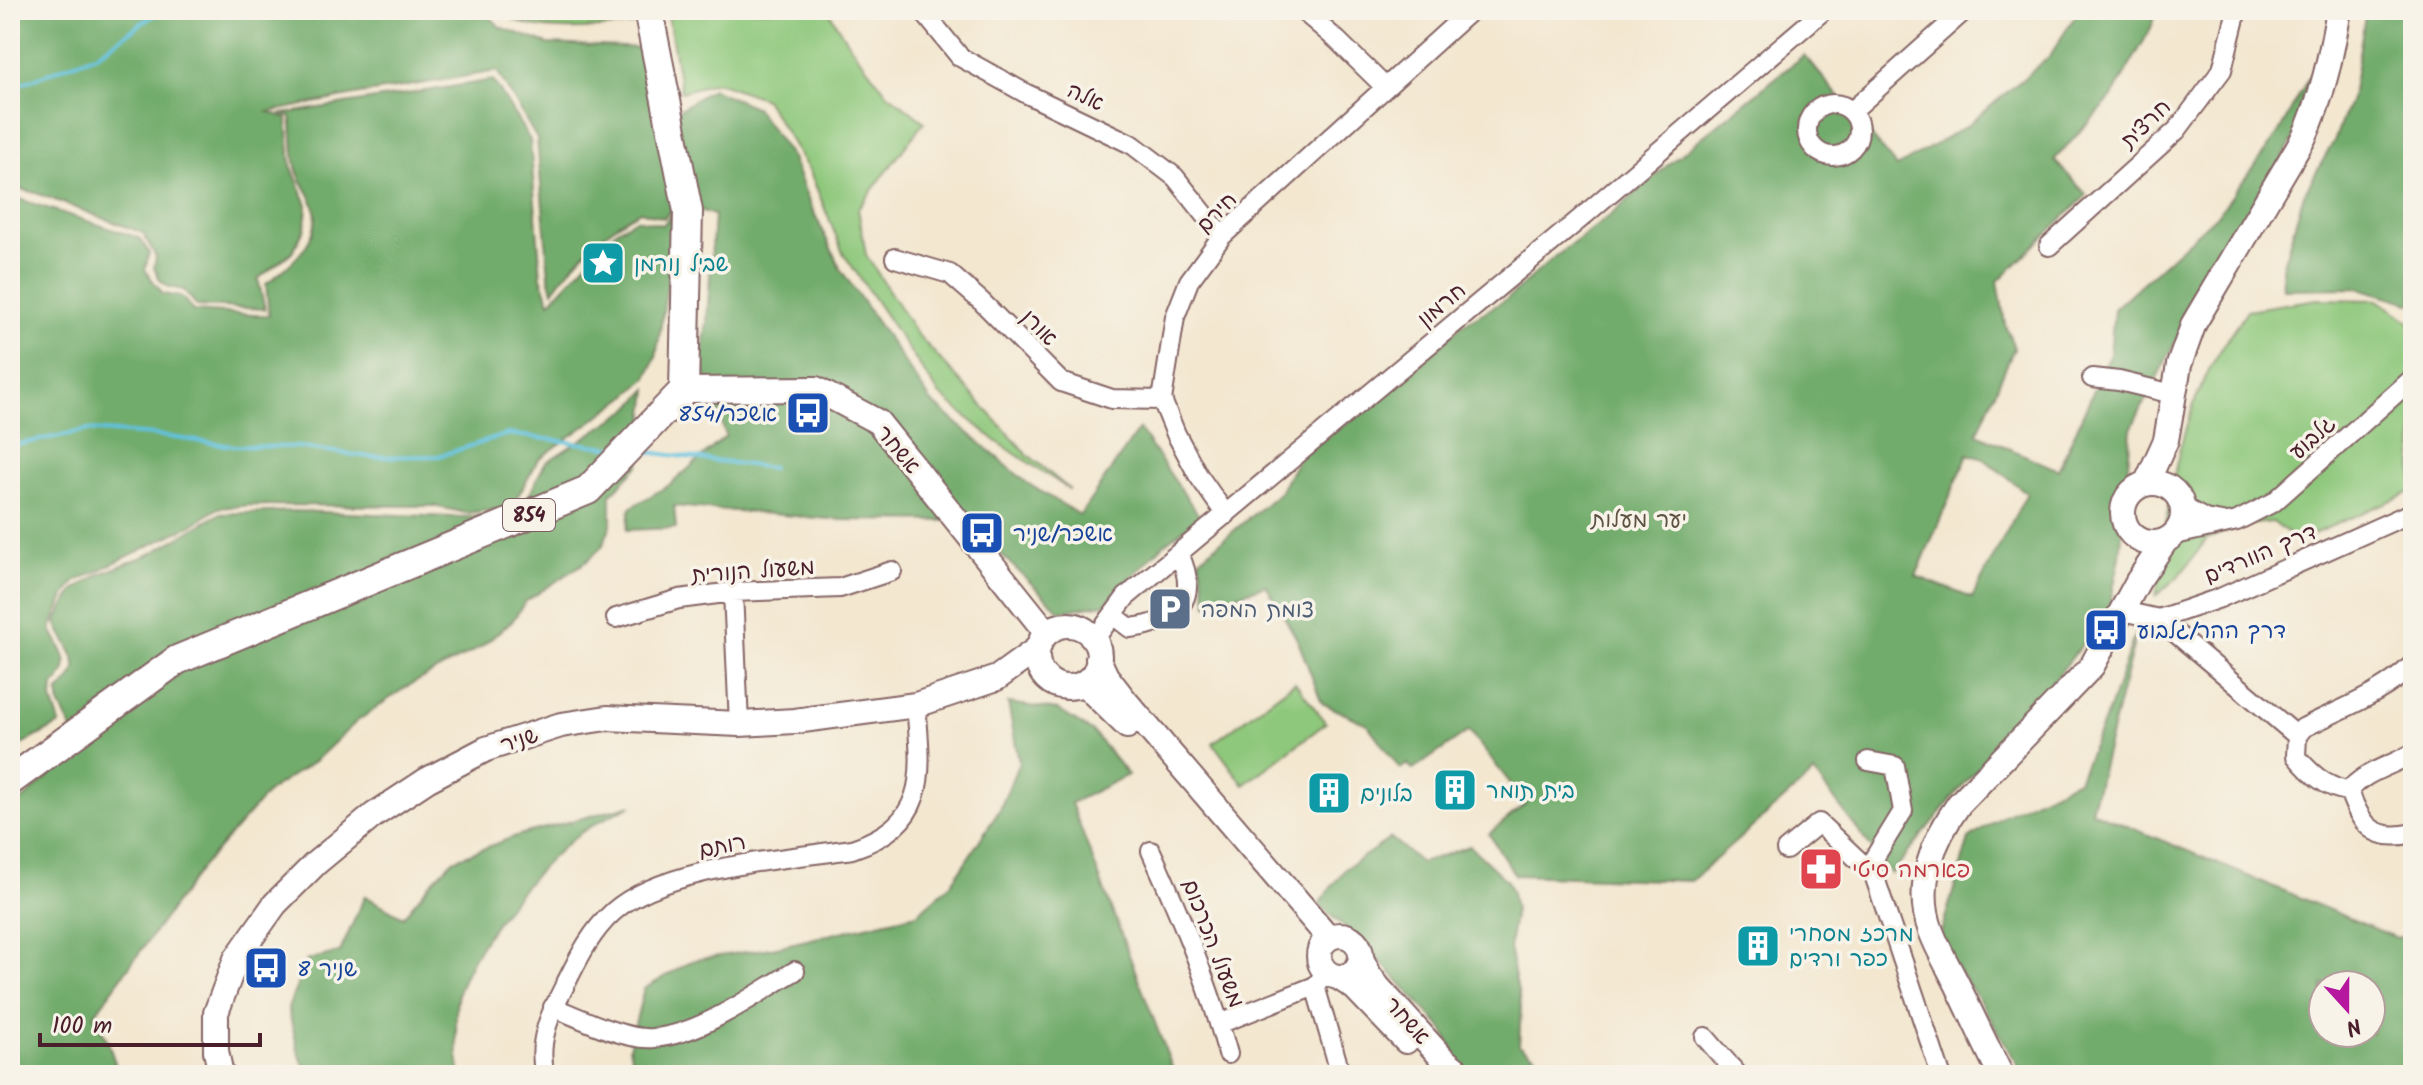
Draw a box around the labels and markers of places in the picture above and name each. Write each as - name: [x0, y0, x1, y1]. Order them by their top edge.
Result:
- place icon: שביל נורמן: [579, 239, 627, 287]
- place label: שביל נורמן: [634, 248, 728, 283]
- bus stop icon: אשכר/854: [784, 389, 832, 437]
- place label: אשכר/854: [678, 398, 777, 433]
- bus stop icon: אשכר/שניר: [958, 509, 1006, 557]
- place label: אשכר/שניר: [1013, 518, 1113, 553]
- parking icon: צומת המפה: [1146, 585, 1194, 633]
- place label: צומת המפה: [1201, 594, 1314, 629]
- bus stop icon: דרך ההר/גלבוע: [2082, 606, 2130, 654]
- place label: דרך ההר/גלבוע: [2137, 615, 2286, 650]
- building icon: בית תומר: [1431, 766, 1479, 814]
- building icon: בלונים: [1305, 769, 1353, 817]
- place label: בית תומר: [1486, 775, 1575, 810]
- place label: בלונים: [1360, 778, 1413, 813]
- pharmacy icon: פארמה סיטי: [1797, 845, 1845, 893]
- place label: פארמה סיטי: [1852, 854, 1970, 889]
- place label: מרכז מסחרי כפר ורדים: [1789, 918, 1914, 978]
- building icon: מרכז מסחרי כפר ורדים: [1734, 922, 1782, 970]
- bus stop icon: שניר 8: [242, 944, 290, 992]
- place label: שניר 8: [297, 953, 357, 988]

